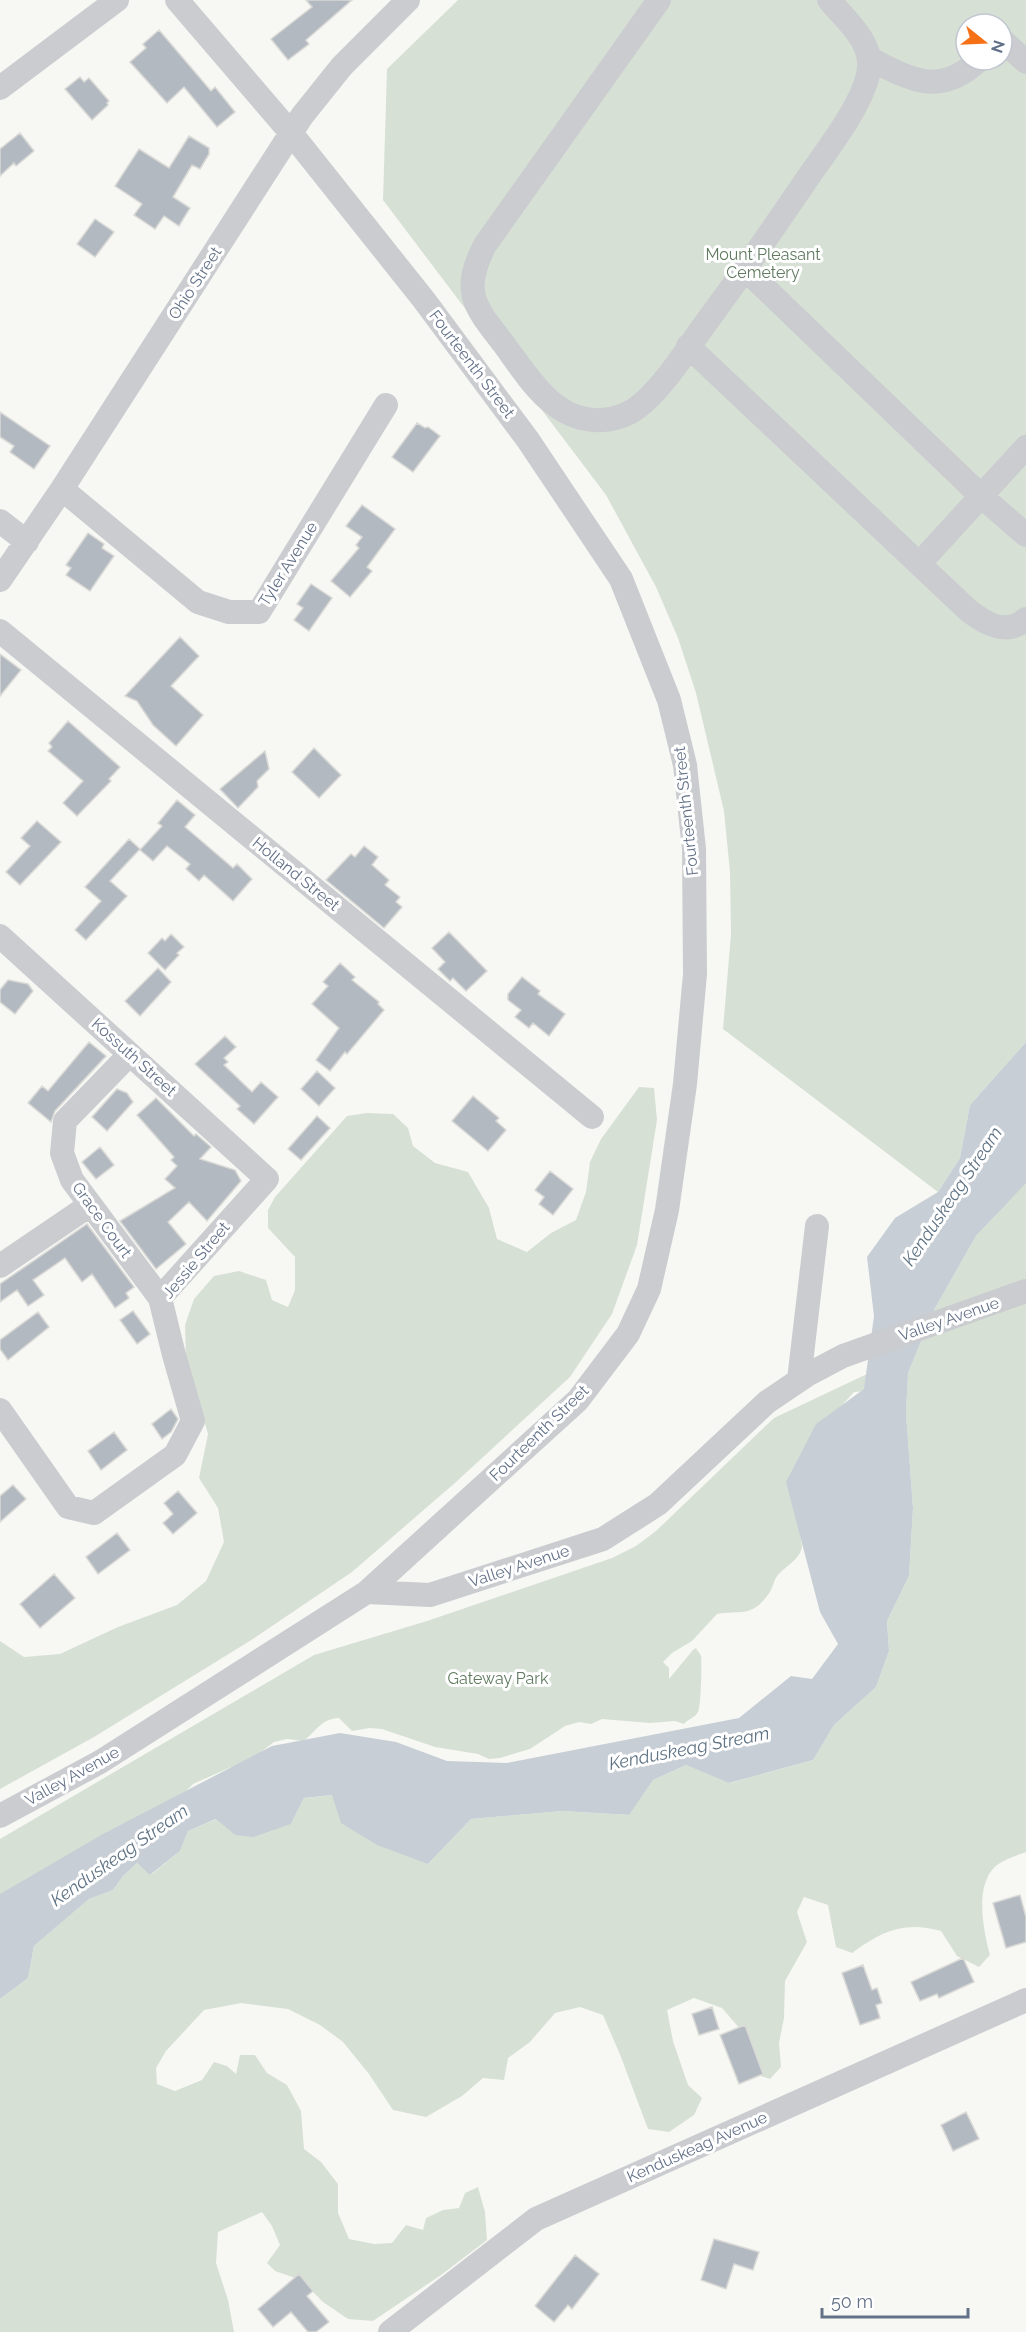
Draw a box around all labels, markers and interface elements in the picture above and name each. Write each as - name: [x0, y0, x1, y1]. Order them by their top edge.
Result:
- north arrow: [954, 12, 1014, 72]
- text: N: [987, 38, 1009, 55]
- street label: Ohio Street: [164, 243, 226, 323]
- park label: Mount Pleasant Cemetery: [705, 245, 821, 282]
- street label: Fourteenth Street: [425, 306, 519, 422]
- street label: Tyler Avenue: [255, 518, 321, 610]
- street label: Fourteenth Street: [670, 745, 702, 877]
- street label: Holland Street: [249, 833, 344, 915]
- street label: Kossuth Street: [88, 1014, 181, 1100]
- water label: Kenduskeag Stream: [898, 1123, 1006, 1269]
- street label: Grace Court: [68, 1178, 136, 1262]
- street label: Jessie Street: [159, 1218, 234, 1302]
- street label: Valley Avenue: [896, 1293, 1002, 1345]
- street label: Fourteenth Street: [486, 1381, 593, 1485]
- street label: Valley Avenue: [466, 1541, 572, 1591]
- park label: Gateway Park: [448, 1669, 549, 1688]
- water label: Kenduskeag Stream: [607, 1722, 771, 1774]
- street label: Valley Avenue: [22, 1742, 122, 1810]
- water label: Kenduskeag Stream: [46, 1800, 192, 1910]
- street label: Kenduskeag Avenue: [624, 2108, 770, 2186]
- scale bar: [822, 2281, 968, 2319]
- text: 50 m: [831, 2291, 873, 2312]

